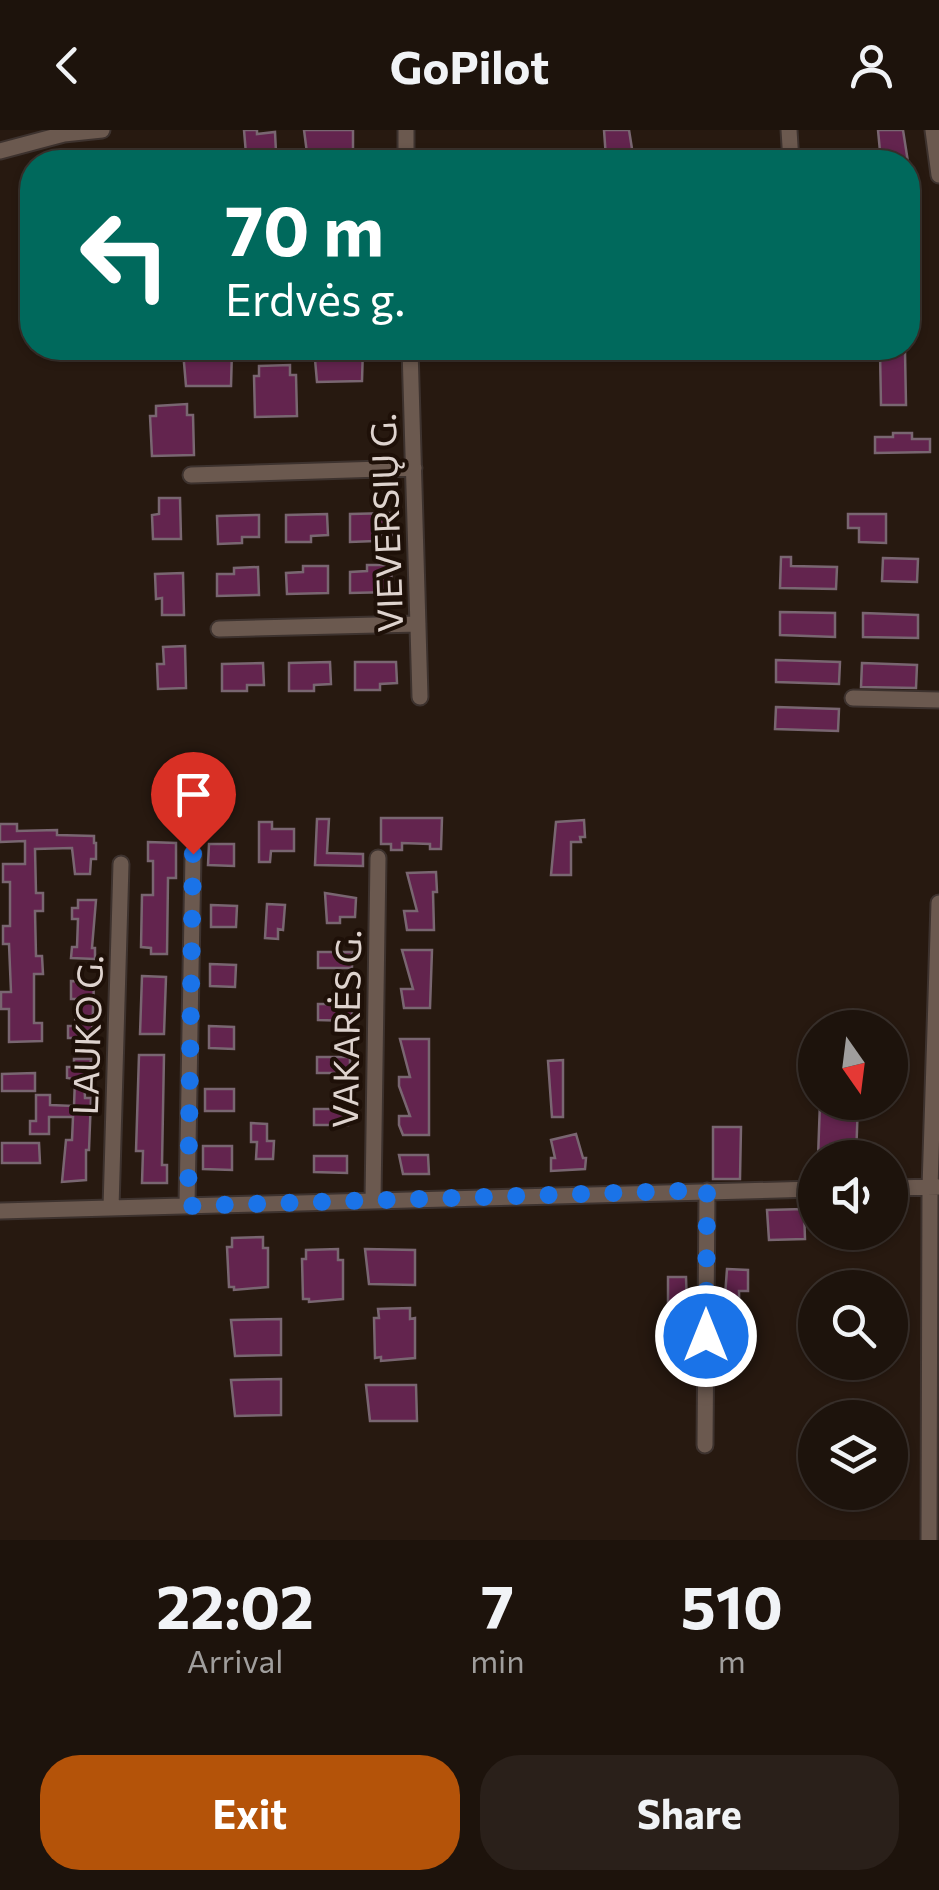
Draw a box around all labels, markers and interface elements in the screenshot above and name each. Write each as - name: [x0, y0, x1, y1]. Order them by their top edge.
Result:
- icon: back: [40, 38, 95, 93]
- text: GoPilot: [390, 38, 549, 93]
- icon: person: [844, 38, 899, 93]
- text: 70 m: [225, 185, 384, 270]
- icon: left: [60, 190, 190, 320]
- text: Erdvės g.: [225, 270, 405, 325]
- street label: VIEVERSIŲ G.: [360, 413, 410, 633]
- pin: [151, 752, 236, 855]
- icon: arrive: [166, 767, 221, 822]
- street label: VAKARĖS G.: [322, 929, 368, 1129]
- street label: LAUKO G.: [62, 954, 110, 1116]
- north arrow: [798, 1010, 908, 1120]
- map controls: [798, 1010, 908, 1510]
- button: sound: [798, 1140, 908, 1250]
- button: search: [798, 1270, 908, 1380]
- position arrow: [654, 1284, 758, 1388]
- button: layers: [798, 1400, 908, 1510]
- text: 22:02: [156, 1568, 314, 1641]
- text: 7: [481, 1568, 514, 1641]
- text: 510: [681, 1568, 783, 1641]
- text: Arrival: [187, 1640, 283, 1680]
- text: min: [470, 1640, 525, 1680]
- text: m: [718, 1640, 746, 1680]
- button: Exit: [40, 1755, 460, 1870]
- button: Share: [480, 1755, 899, 1870]

